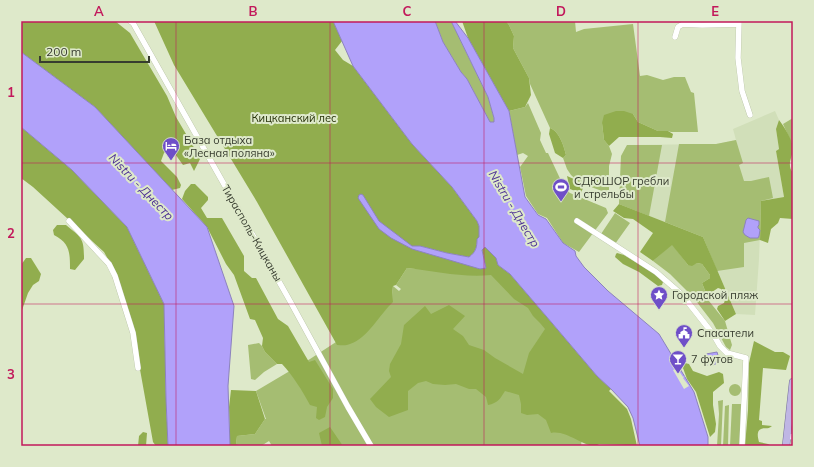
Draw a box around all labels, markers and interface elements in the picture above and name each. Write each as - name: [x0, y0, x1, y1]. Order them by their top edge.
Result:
- text: A: [94, 3, 104, 19]
- text: B: [249, 3, 258, 19]
- text: C: [403, 3, 412, 19]
- text: D: [556, 3, 566, 19]
- text: E: [711, 3, 719, 19]
- scale bar: [40, 38, 149, 64]
- text: 200 m: [46, 44, 81, 59]
- text: 1: [7, 84, 15, 100]
- park label: Кицканский лес: [251, 111, 337, 125]
- place label: База отдыха «Лесная поляна»: [184, 133, 275, 160]
- hotel icon: База отдыха «Лесная поляна»: [161, 136, 181, 161]
- water label: Nistru - Днестр: [106, 150, 177, 223]
- water label: Nistru - Днестр: [486, 168, 543, 250]
- place label: СДЮШОР гребли и стрельбы: [574, 174, 669, 201]
- sports icon: СДЮШОР гребли и стрельбы: [551, 177, 571, 202]
- street label: Тирасполь-Кицканы: [219, 182, 285, 284]
- text: 2: [7, 225, 15, 241]
- place icon: Городской пляж: [649, 285, 669, 310]
- place label: Городской пляж: [672, 288, 758, 302]
- public building icon: Спасатели: [674, 323, 694, 348]
- place label: Спасатели: [697, 326, 754, 340]
- bar icon: 7 футов: [668, 349, 688, 374]
- place label: 7 футов: [691, 352, 733, 366]
- text: 3: [7, 366, 15, 382]

